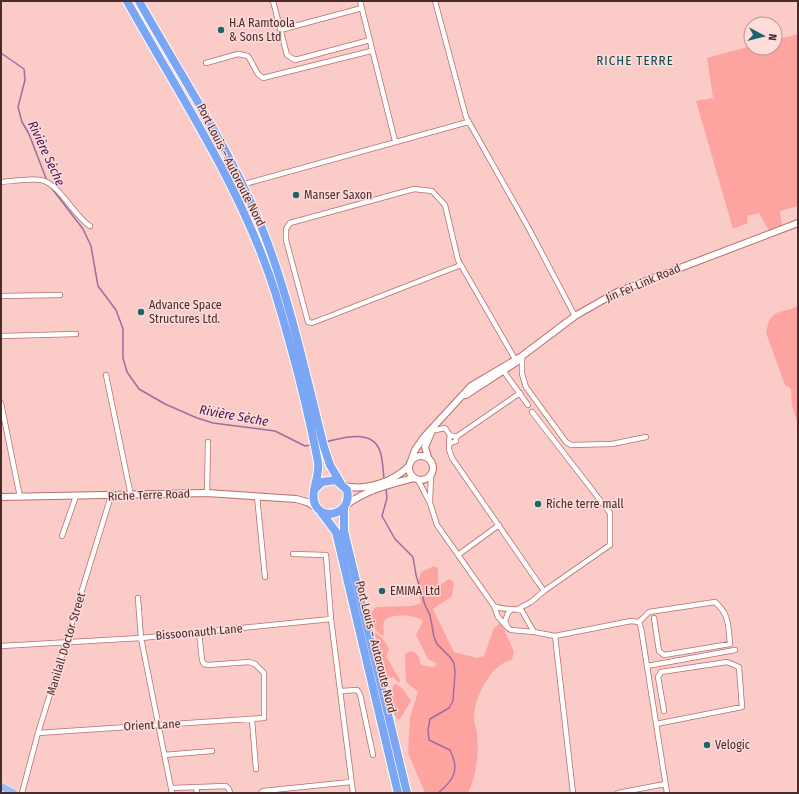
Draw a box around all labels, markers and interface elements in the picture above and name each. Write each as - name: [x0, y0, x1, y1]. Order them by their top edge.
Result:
- place label: H.A Ramtoola & Sons Ltd: [229, 16, 295, 44]
- north arrow: [743, 16, 783, 56]
- marker: H.A Ramtoola & Sons Ltd: [216, 25, 226, 35]
- text: N: [766, 33, 779, 41]
- district label: RICHE TERRE: [596, 53, 674, 68]
- street label: Port Louis – Autoroute Nord: [194, 101, 268, 229]
- water label: Rivière Sèche: [25, 118, 68, 188]
- place label: Manser Saxon: [304, 188, 372, 202]
- marker: Manser Saxon: [291, 190, 301, 200]
- street label: Jin Fei Link Road: [603, 261, 683, 305]
- place label: Advance Space Structures Ltd.: [149, 298, 222, 326]
- marker: Advance Space Structures Ltd.: [136, 307, 146, 317]
- water label: Rivière Sèche: [198, 402, 270, 429]
- street label: Riche Terre Road: [108, 487, 190, 503]
- place label: Riche terre mall: [546, 497, 624, 511]
- marker: Riche terre mall: [533, 499, 543, 509]
- street label: Port Louis – Autoroute Nord: [353, 579, 399, 715]
- place label: EMIMA Ltd: [390, 584, 440, 598]
- marker: EMIMA Ltd: [377, 586, 387, 596]
- street label: Manilall Doctor Street: [44, 591, 88, 697]
- street label: Bissoonauth Lane: [155, 621, 243, 643]
- street label: Orient Lane: [123, 717, 181, 733]
- place label: Velogic: [715, 738, 750, 752]
- marker: Velogic: [702, 740, 712, 750]

